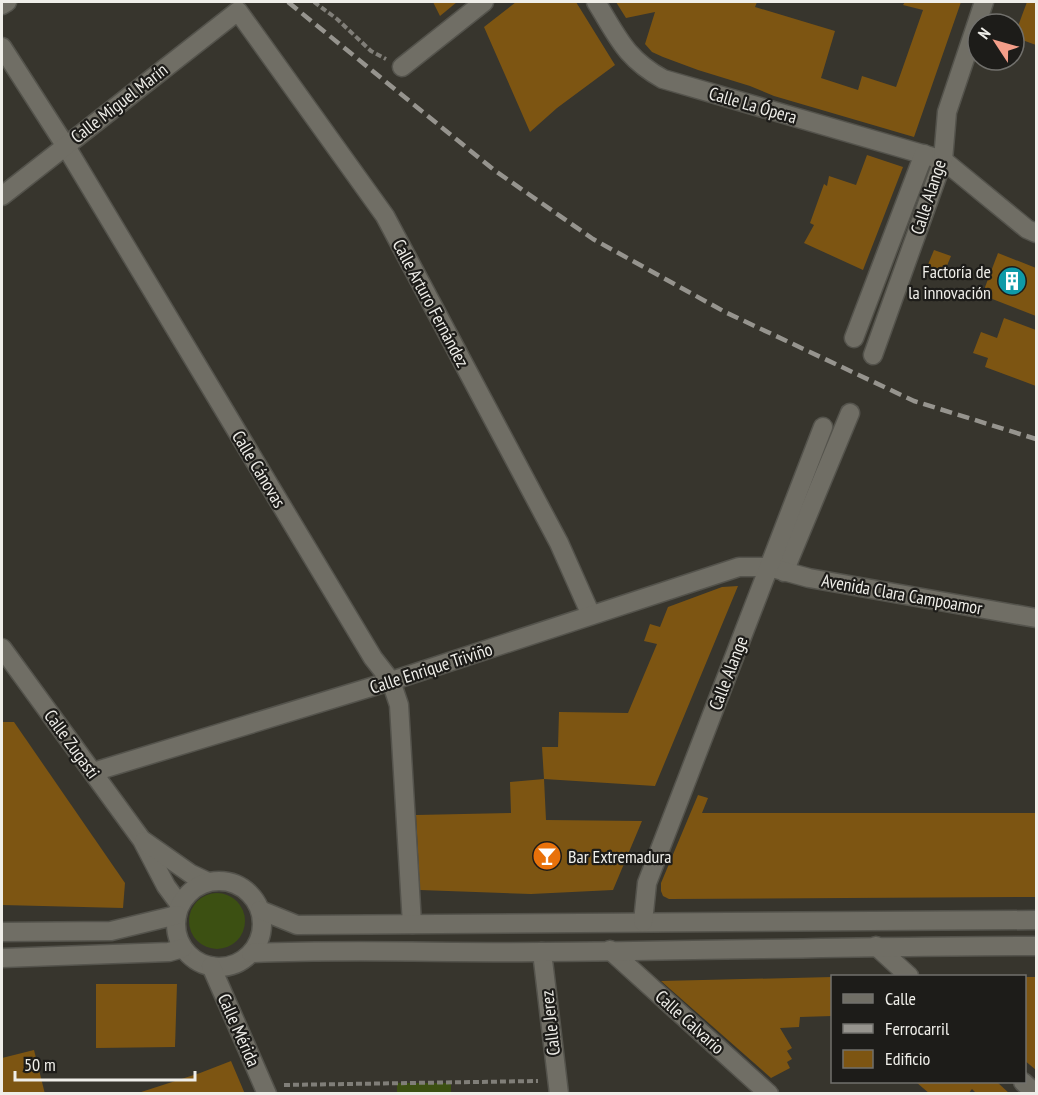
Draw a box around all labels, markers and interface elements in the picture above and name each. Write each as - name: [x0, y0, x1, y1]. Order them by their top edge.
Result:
- north arrow: [966, 12, 1026, 72]
- text: N: [973, 24, 994, 43]
- street label: Calle Miguel Marín: [66, 58, 172, 148]
- street label: Calle La Ópera: [706, 81, 800, 129]
- street label: Calle Alange: [905, 157, 951, 237]
- street label: Calle Arturo Fernández: [388, 235, 474, 371]
- place label: Factoría de la innovación: [908, 260, 991, 304]
- building icon: Factoría de la innovación: [996, 265, 1028, 297]
- street label: Calle Cánovas: [227, 426, 291, 512]
- street label: Avenida Clara Campoamor: [820, 569, 984, 619]
- street label: Calle Alange: [703, 633, 753, 713]
- street label: Calle Enrique Triviño: [367, 637, 495, 699]
- street label: Calle Zugasti: [39, 705, 105, 783]
- bar icon: Bar Extremadura: [531, 840, 563, 872]
- place label: Bar Extremadura: [568, 845, 672, 868]
- legend: [831, 975, 1026, 1083]
- street label: Calle Calvario: [651, 985, 729, 1059]
- text: Calle: [885, 987, 916, 1010]
- street label: Calle Jerez: [535, 989, 565, 1057]
- street label: Calle Mérida: [213, 990, 265, 1070]
- text: Ferrocarril: [885, 1017, 950, 1040]
- scale bar: [15, 1044, 195, 1082]
- text: Edificio: [885, 1047, 931, 1070]
- text: 50 m: [24, 1053, 56, 1076]

